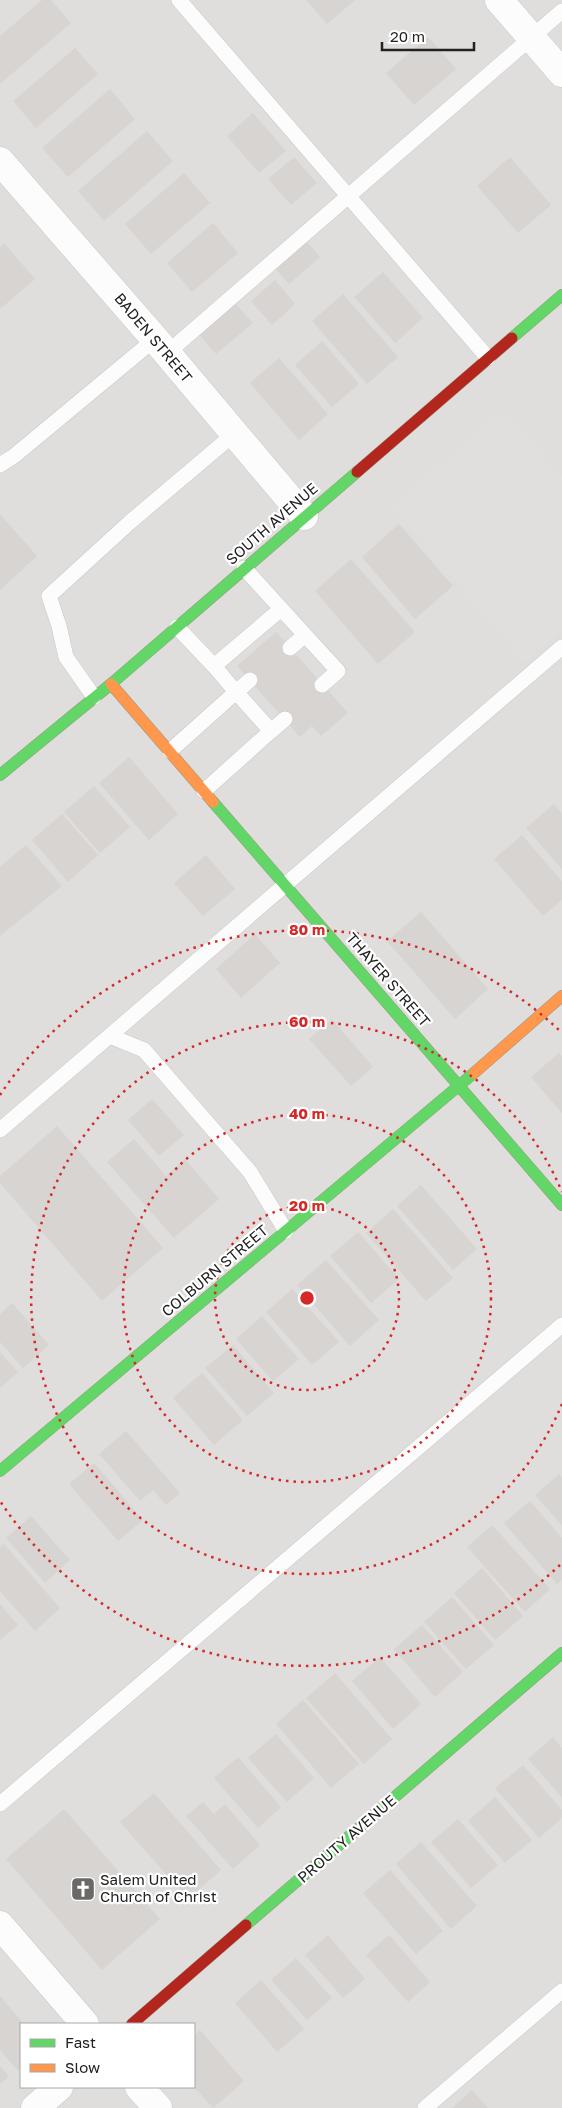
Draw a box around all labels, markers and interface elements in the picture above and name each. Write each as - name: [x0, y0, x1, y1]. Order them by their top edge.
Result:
- scale bar: [382, 20, 474, 52]
- text: 20 m: [390, 27, 425, 45]
- street label: BADEN STREET: [111, 289, 196, 386]
- street label: SOUTH AVENUE: [222, 479, 321, 568]
- text: 80 m: [289, 920, 325, 938]
- street label: THAYER STREET: [343, 929, 434, 1030]
- text: 60 m: [289, 1012, 325, 1030]
- text: 40 m: [289, 1104, 325, 1122]
- text: 20 m: [289, 1196, 325, 1214]
- street label: COLBURN STREET: [158, 1221, 271, 1320]
- centre of rings: [298, 1289, 316, 1307]
- street label: PROUTY AVENUE: [293, 1791, 399, 1886]
- place label: Salem United Church of Christ: [100, 1870, 217, 1905]
- church icon: Salem United Church of Christ: [70, 1876, 96, 1902]
- legend: [20, 2023, 195, 2088]
- text: Fast: [65, 2033, 96, 2051]
- text: Slow: [65, 2058, 100, 2076]

